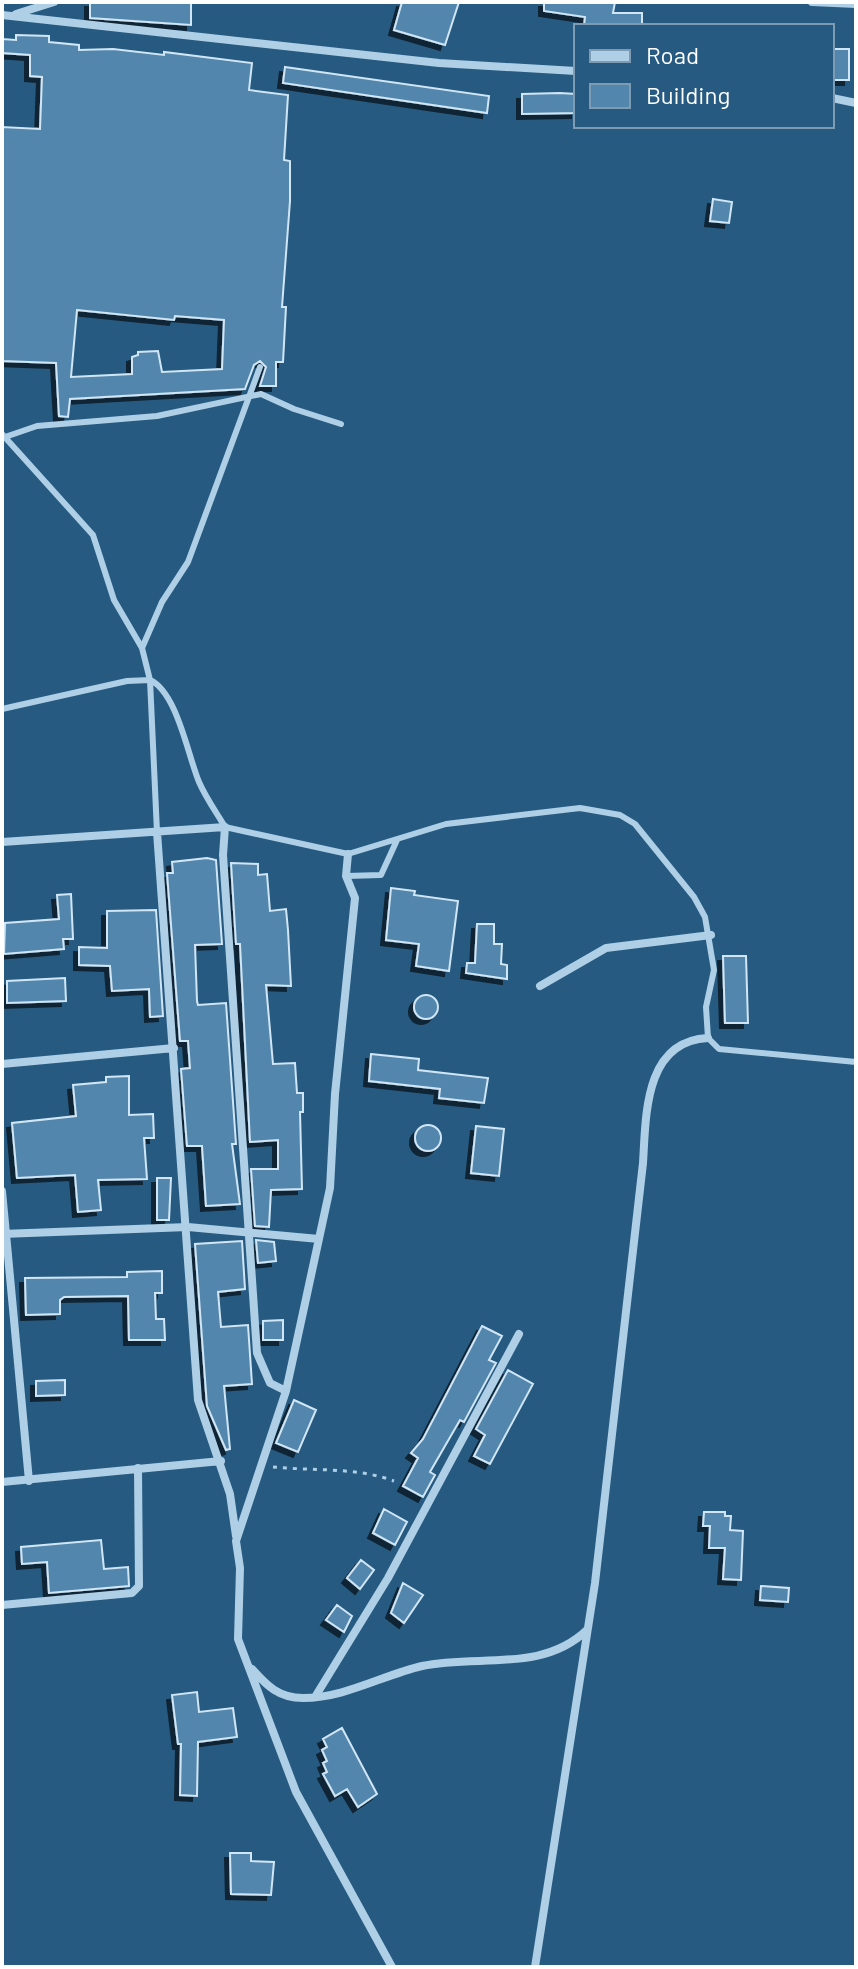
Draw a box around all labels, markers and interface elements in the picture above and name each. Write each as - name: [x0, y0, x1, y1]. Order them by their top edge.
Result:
- legend: [574, 24, 834, 128]
- text: Road: [646, 40, 699, 69]
- text: Building: [646, 80, 730, 109]

